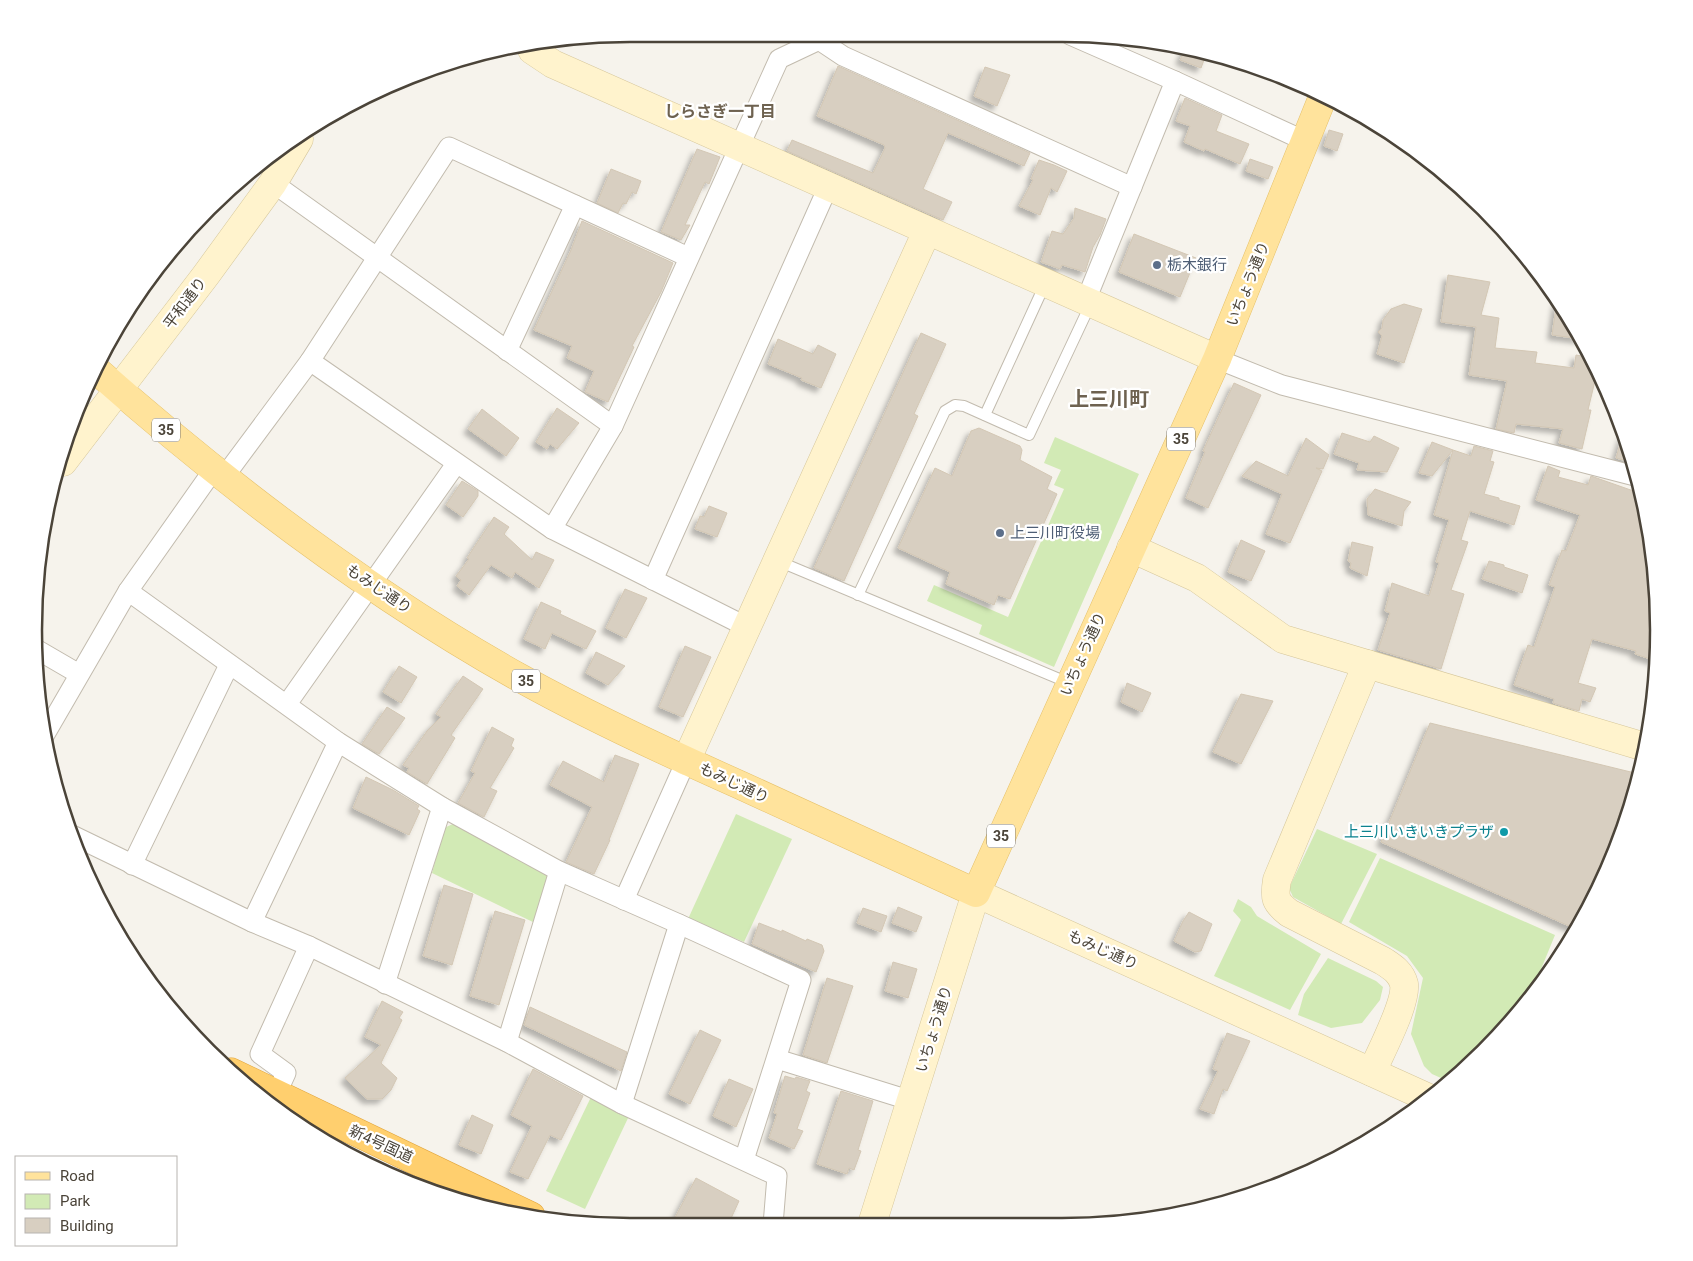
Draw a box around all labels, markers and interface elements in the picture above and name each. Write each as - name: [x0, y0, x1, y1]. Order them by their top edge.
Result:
- district label: しらさぎ一丁目: [664, 102, 776, 121]
- street label: いちょう通り: [1223, 239, 1273, 329]
- place label: 栃木銀行: [1167, 256, 1227, 274]
- marker: 栃木銀行: [1151, 259, 1163, 271]
- street label: 平和通り: [160, 274, 210, 332]
- district label: 上三川町: [1069, 387, 1149, 411]
- road number: 35: [152, 418, 180, 442]
- road number: 35: [1167, 428, 1195, 450]
- place label: 上三川町役場: [1010, 524, 1100, 542]
- marker: 上三川町役場: [994, 527, 1006, 539]
- street label: もみじ通り: [343, 561, 415, 617]
- street label: いちょう通り: [1056, 609, 1110, 699]
- road number: 35: [512, 669, 540, 692]
- street label: もみじ通り: [696, 759, 772, 807]
- place label: 上三川いきいきプラザ: [1344, 823, 1494, 841]
- road number: 35: [987, 824, 1015, 848]
- marker: 上三川いきいきプラザ: [1498, 826, 1510, 838]
- street label: もみじ通り: [1065, 927, 1141, 973]
- street label: いちょう通り: [912, 983, 956, 1075]
- street label: 新4号国道: [346, 1121, 416, 1167]
- legend: [15, 1156, 178, 1246]
- text: Road: [60, 1167, 94, 1185]
- text: Park: [60, 1192, 91, 1210]
- text: Building: [60, 1217, 114, 1235]

